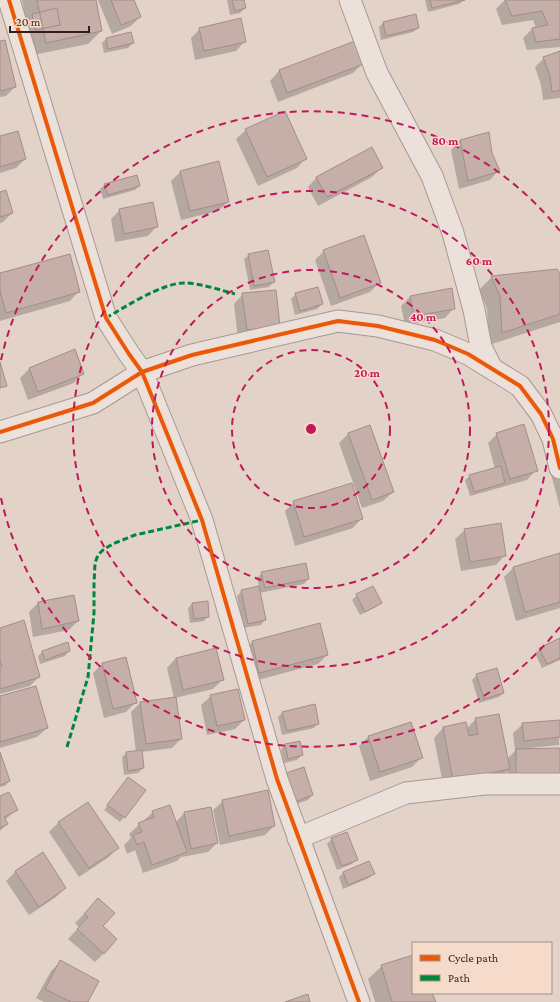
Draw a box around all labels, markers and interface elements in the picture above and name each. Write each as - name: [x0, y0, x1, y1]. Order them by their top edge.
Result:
- scale bar: [10, 8, 89, 34]
- text: 20 m: [16, 15, 41, 29]
- text: 80 m: [432, 134, 459, 148]
- text: 60 m: [466, 254, 493, 268]
- text: 40 m: [410, 310, 437, 324]
- text: 20 m: [354, 366, 381, 380]
- centre of rings: [304, 422, 318, 436]
- legend: [412, 942, 552, 994]
- text: Cycle path: [448, 951, 499, 965]
- text: Path: [448, 971, 470, 985]

